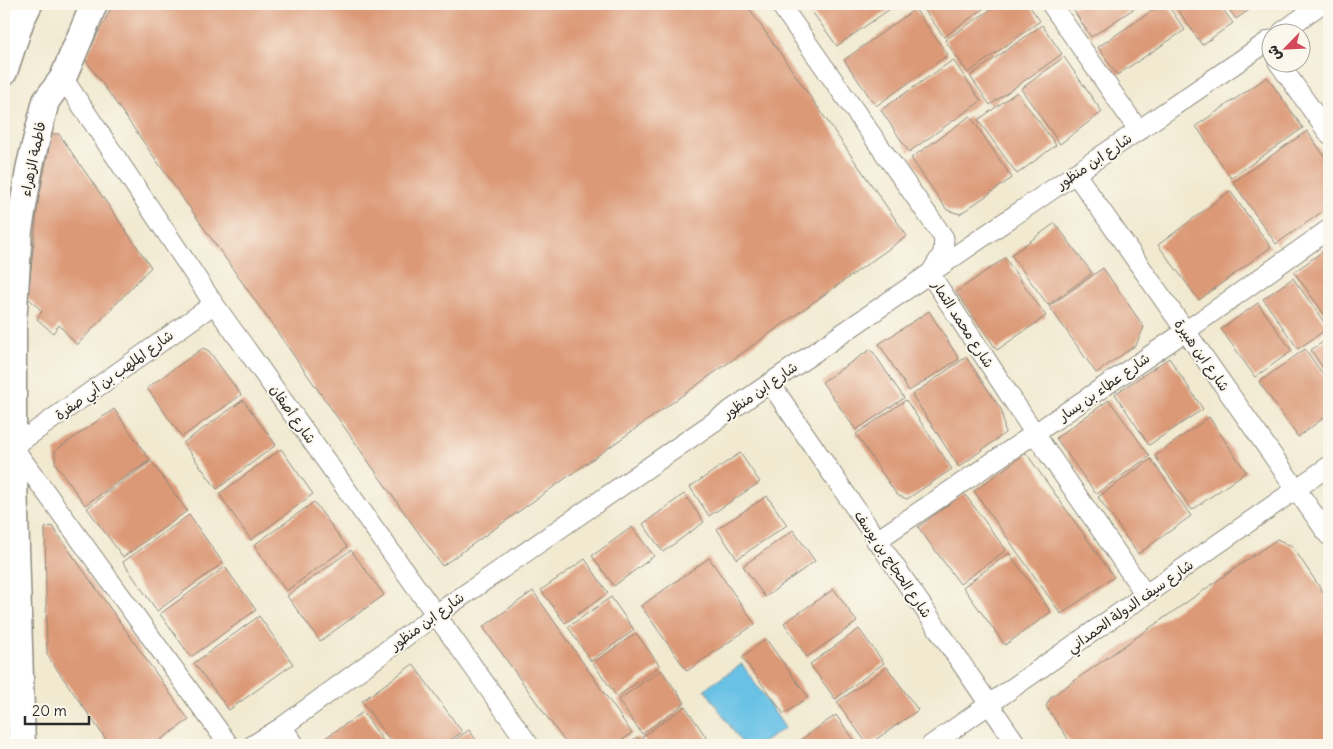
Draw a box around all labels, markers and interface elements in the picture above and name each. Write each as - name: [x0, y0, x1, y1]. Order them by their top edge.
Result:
- north arrow: [1260, 22, 1310, 72]
- text: ش: [1263, 43, 1285, 64]
- street label: فاطمة الزهراء: [16, 120, 50, 198]
- street label: شارع ابن منظور: [1052, 129, 1136, 194]
- street label: شارع محمد التمار: [927, 276, 998, 372]
- street label: شارع ابن هبيرة: [1170, 315, 1233, 395]
- street label: شارع الملهب بن أبي صفرة: [51, 326, 179, 427]
- street label: شارع عطاء بن يسار: [1054, 349, 1154, 427]
- street label: شارع ابن منظور: [718, 358, 801, 424]
- street label: شارع أصفان: [265, 381, 320, 448]
- street label: شارع الحجاج بن يوسف: [850, 507, 936, 622]
- street label: شارع سيف الدولة الحمداني: [1063, 556, 1199, 660]
- street label: شارع ابن منظور: [386, 588, 468, 655]
- scale bar: [25, 694, 89, 726]
- text: 20 m: [32, 701, 67, 720]

